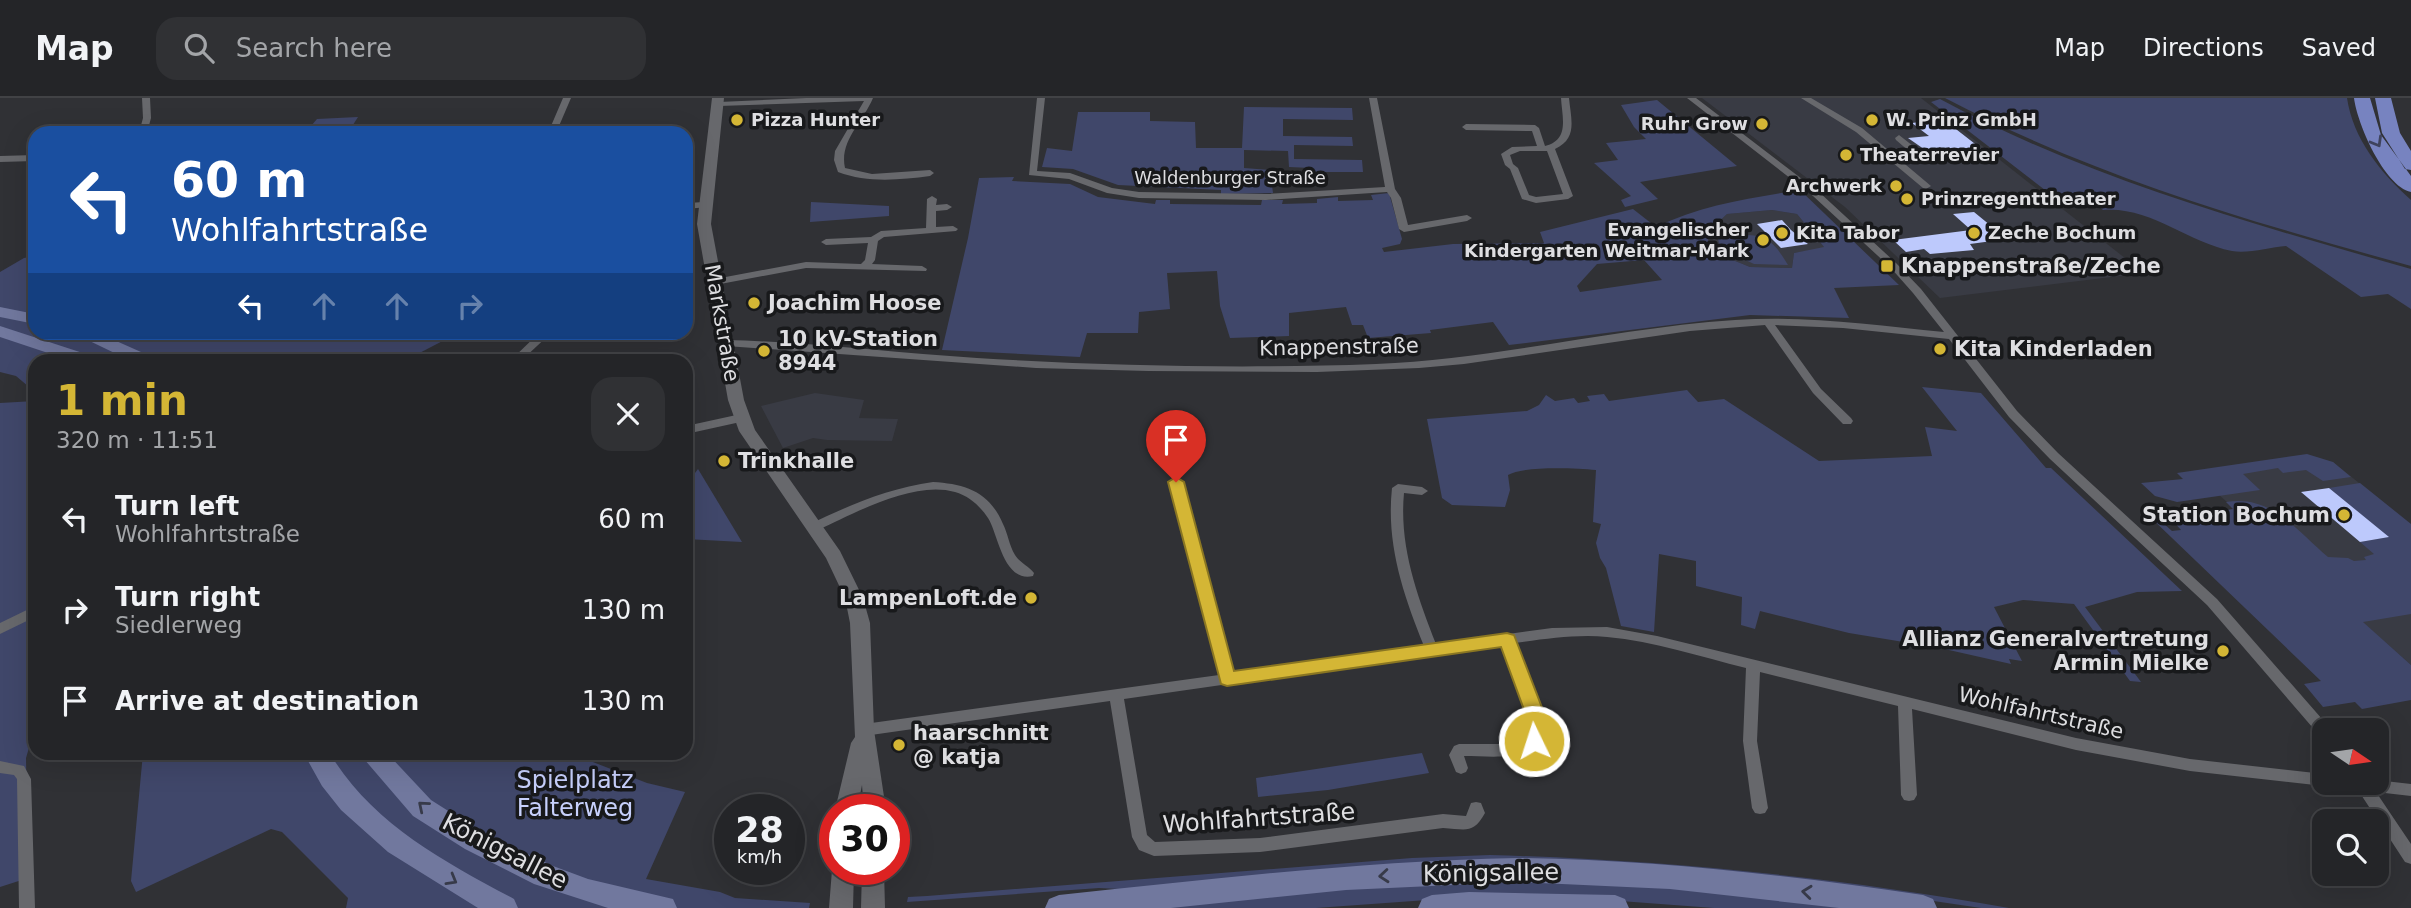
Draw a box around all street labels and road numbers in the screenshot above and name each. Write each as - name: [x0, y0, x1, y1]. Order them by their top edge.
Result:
- street label: Waldenburger Straße: [1134, 167, 1326, 188]
- street label: Markstraße: [700, 263, 744, 383]
- street label: Knappenstraße: [1259, 334, 1419, 360]
- street label: Wohlfahrtstraße: [1956, 682, 2126, 744]
- street label: Wohlfahrtstraße: [1162, 797, 1356, 839]
- street label: Königsallee: [438, 808, 572, 894]
- street label: Königsallee: [1423, 858, 1559, 888]

